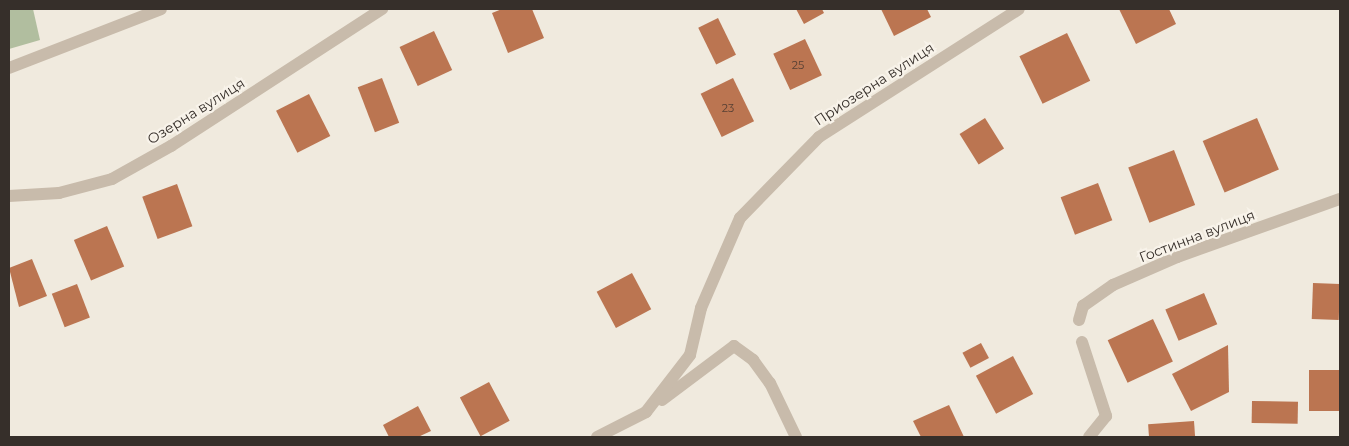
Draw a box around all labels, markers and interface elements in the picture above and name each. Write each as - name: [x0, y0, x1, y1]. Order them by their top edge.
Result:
- street label: Приозерна вулиця: [811, 39, 937, 129]
- house number: 25: [792, 58, 804, 72]
- street label: Озерна вулиця: [144, 74, 248, 148]
- house number: 23: [722, 101, 734, 115]
- street label: Гостинна вулиця: [1137, 206, 1257, 266]

